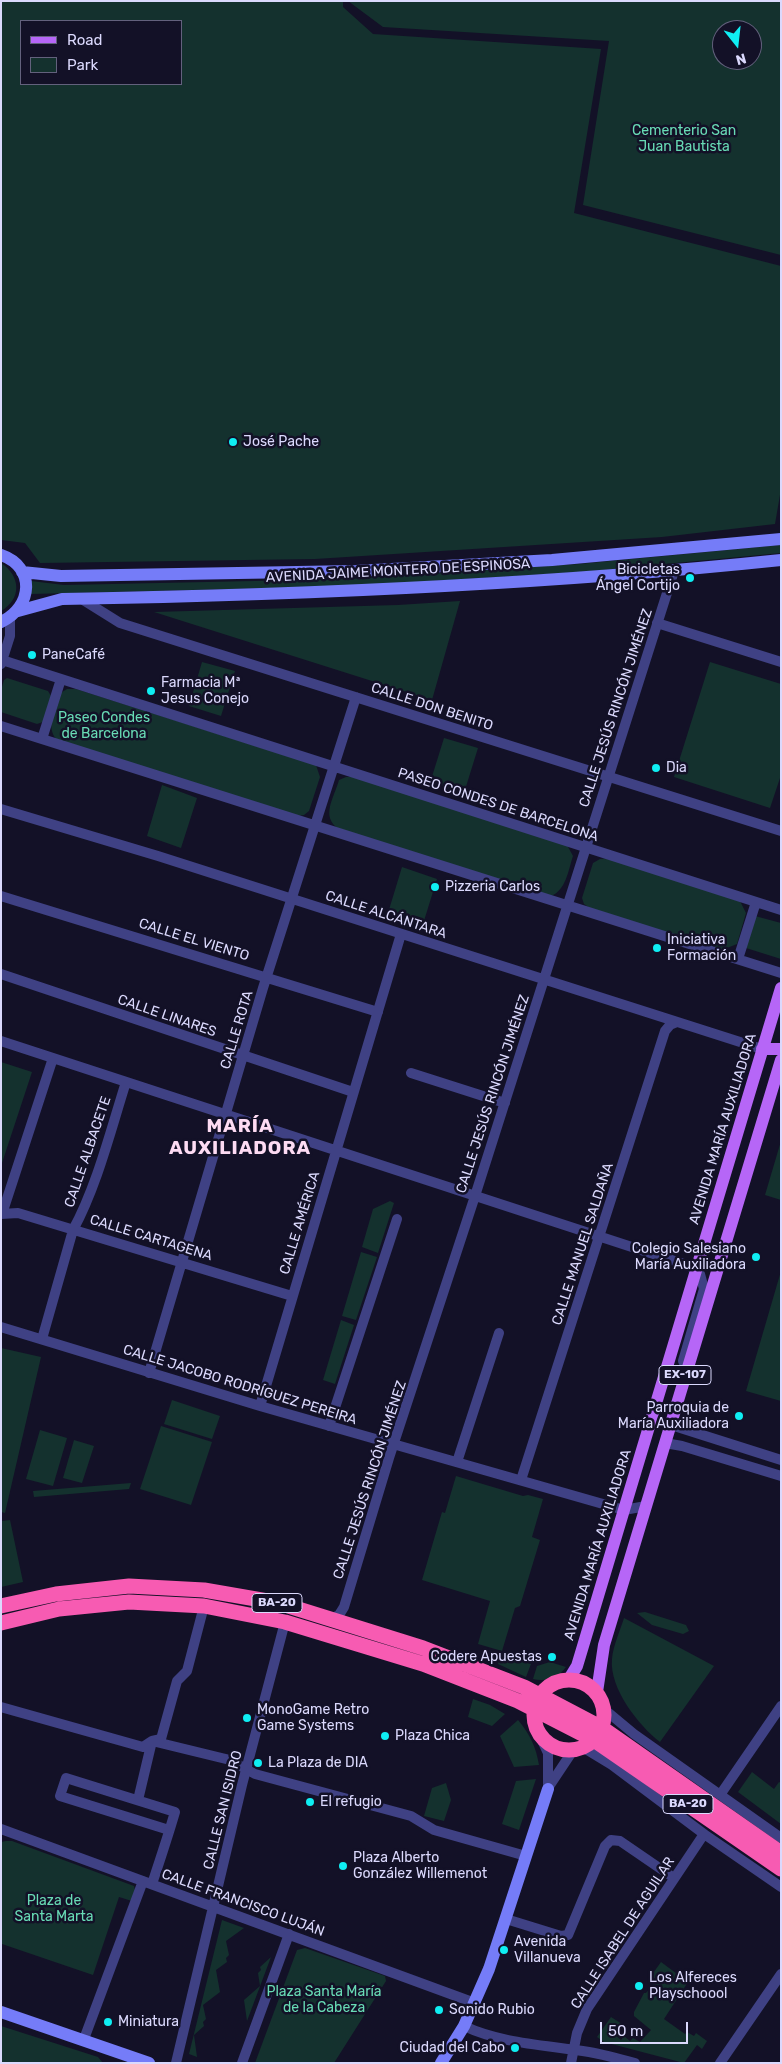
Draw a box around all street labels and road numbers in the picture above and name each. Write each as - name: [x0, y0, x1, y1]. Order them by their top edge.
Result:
- street label: AVENIDA JAIME MONTERO DE ESPINOSA: [265, 556, 531, 586]
- street label: CALLE JESÚS RINCÓN JIMÉNEZ: [576, 607, 656, 809]
- street label: CALLE DON BENITO: [369, 679, 495, 735]
- street label: PASEO CONDES DE BARCELONA: [396, 765, 600, 845]
- street label: CALLE ALCÁNTARA: [323, 887, 449, 943]
- street label: CALLE EL VIENTO: [137, 915, 251, 965]
- street label: CALLE ROTA: [217, 989, 257, 1071]
- street label: CALLE LINARES: [115, 991, 219, 1041]
- street label: CALLE JESÚS RINCÓN JIMÉNEZ: [453, 993, 533, 1195]
- street label: AVENIDA MARÍA AUXILIADORA: [686, 1031, 760, 1227]
- street label: CALLE ALBACETE: [61, 1094, 115, 1210]
- street label: CALLE MANUEL SALDAÑA: [549, 1161, 617, 1327]
- street label: CALLE AMÉRICA: [276, 1169, 324, 1277]
- street label: CALLE CARTAGENA: [88, 1211, 214, 1265]
- street label: CALLE JACOBO RODRÍGUEZ PEREIRA: [121, 1341, 359, 1429]
- road number: EX-107: [659, 1366, 711, 1384]
- street label: CALLE JESÚS RINCÓN JIMÉNEZ: [330, 1379, 410, 1581]
- street label: AVENIDA MARÍA AUXILIADORA: [561, 1447, 635, 1643]
- road number: BA-20: [252, 1594, 302, 1612]
- street label: CALLE SAN ISIDRO: [200, 1749, 246, 1871]
- road number: BA-20: [663, 1795, 713, 1814]
- street label: CALLE ISABEL DE AGUILAR: [568, 1854, 678, 2012]
- street label: CALLE FRANCISCO LUJÁN: [159, 1866, 327, 1940]

